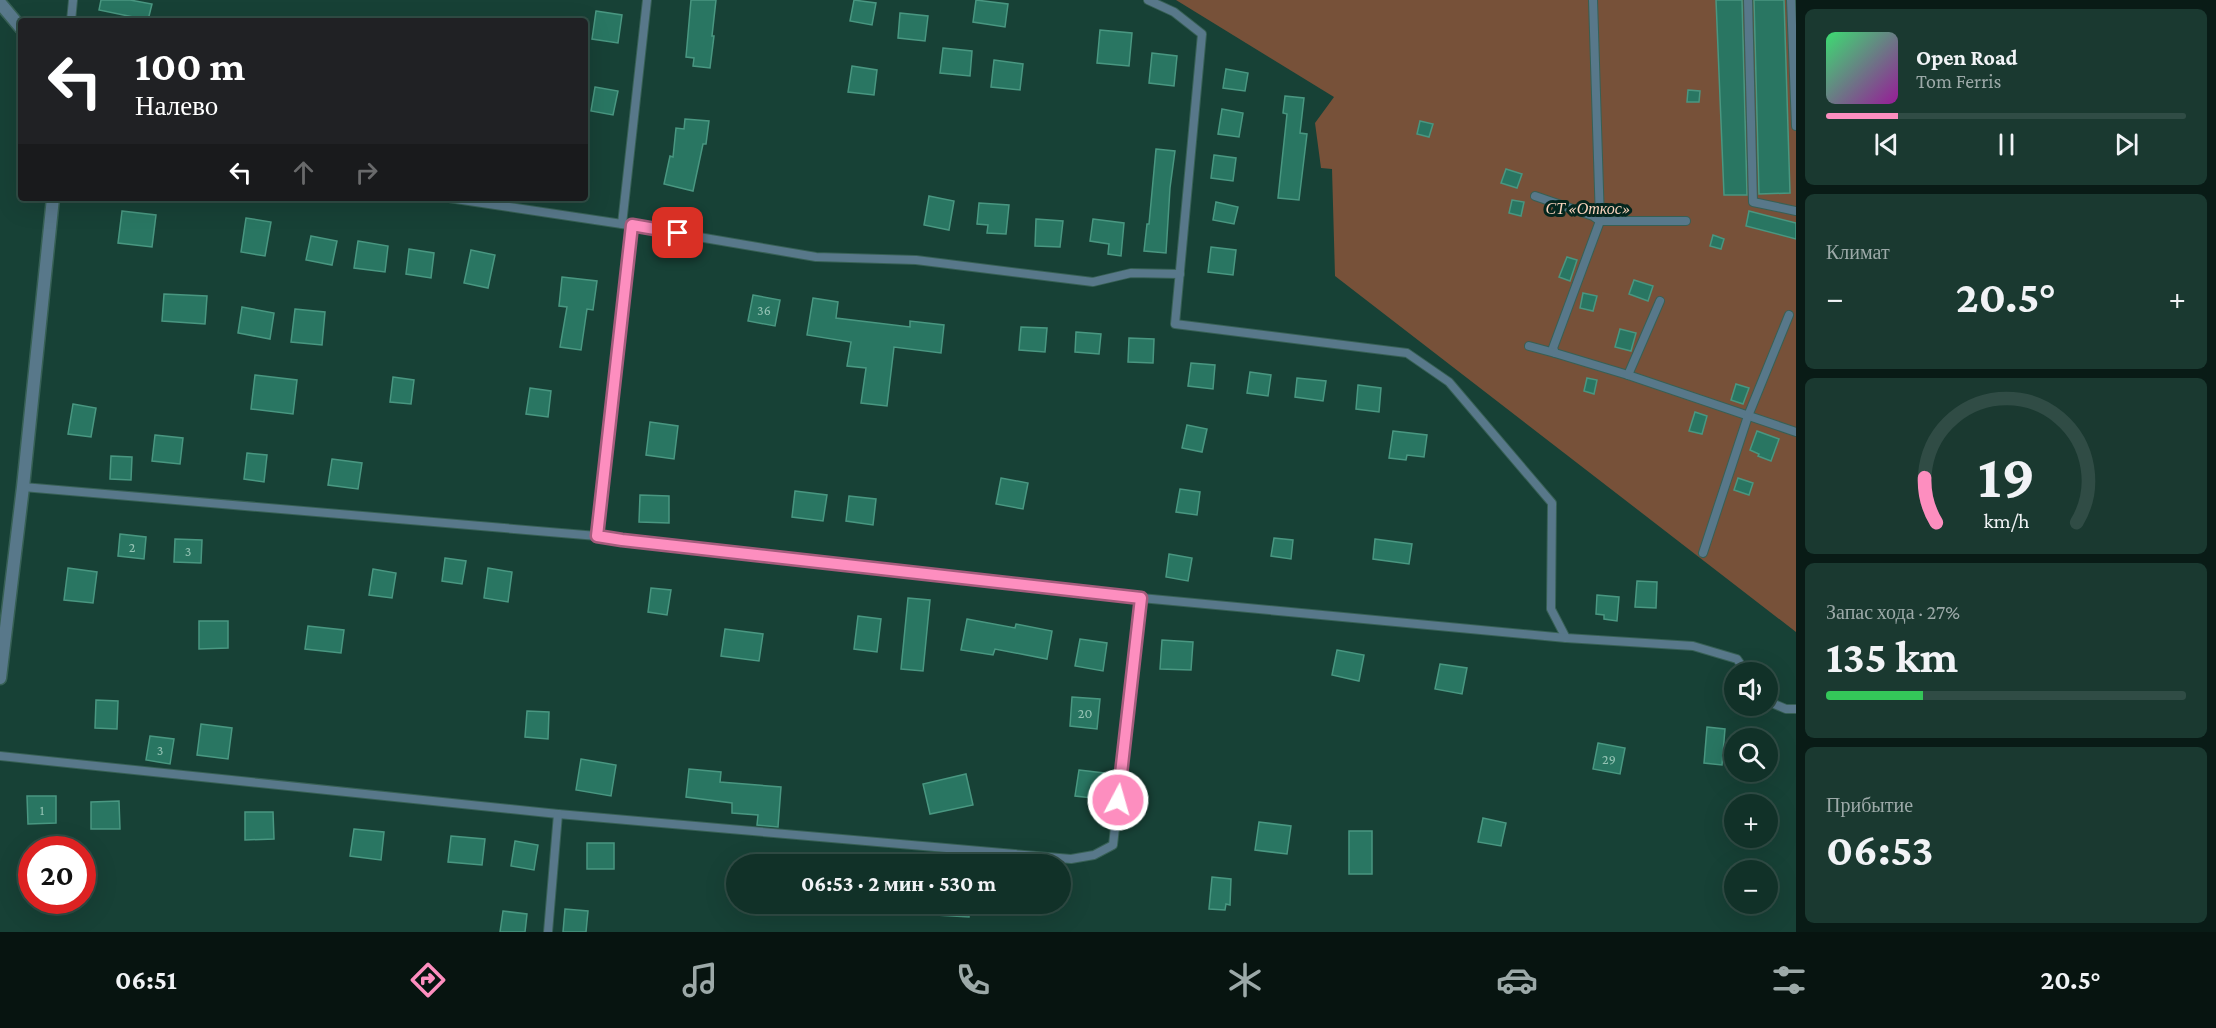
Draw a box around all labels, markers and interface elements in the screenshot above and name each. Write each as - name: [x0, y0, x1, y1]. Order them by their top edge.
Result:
- icon: left: [36, 42, 114, 120]
- text: 100 m: [135, 42, 245, 89]
- text: Open Road: [1916, 45, 2018, 70]
- text: Tom Ferris: [1916, 70, 2001, 92]
- text: Налево: [135, 91, 218, 121]
- icon: previous: [1870, 128, 1903, 161]
- icon: pause: [1990, 128, 2023, 161]
- icon: next: [2110, 128, 2143, 161]
- icon: left: [224, 156, 257, 189]
- icon: ahead: [287, 156, 320, 189]
- icon: right: [350, 156, 383, 189]
- park label: СТ «Откос»: [1546, 200, 1631, 217]
- pin: [652, 207, 703, 258]
- icon: arrive: [661, 216, 694, 249]
- text: Климат: [1826, 241, 1890, 263]
- text: 20.5°: [1956, 272, 2056, 322]
- text: −: [1826, 279, 1843, 316]
- text: +: [2169, 279, 2186, 316]
- house number: 36: [757, 302, 771, 318]
- text: 19: [1977, 441, 2035, 510]
- text: km/h: [1983, 509, 2030, 533]
- house number: 2: [129, 539, 136, 555]
- house number: 3: [185, 543, 191, 559]
- text: Запас хода · 27%: [1826, 601, 1960, 623]
- text: 135 km: [1826, 632, 1958, 682]
- map controls: [1724, 662, 1778, 914]
- button: sound: [1724, 662, 1778, 716]
- house number: 20: [1078, 705, 1092, 721]
- button: search: [1724, 728, 1778, 782]
- house number: 3: [157, 742, 163, 758]
- house number: 29: [1602, 751, 1616, 767]
- position arrow: [1086, 768, 1150, 832]
- button: +: [1724, 794, 1778, 848]
- text: Прибытие: [1826, 794, 1913, 816]
- house number: 1: [40, 802, 45, 818]
- text: 06:53: [1826, 825, 1933, 875]
- speed limit sign: 20: [18, 836, 96, 914]
- button: −: [1724, 860, 1778, 914]
- text: 06:53 · 2 мин · 530 m: [801, 871, 996, 896]
- icon: directions: [407, 959, 449, 1001]
- icon: music: [679, 959, 721, 1001]
- icon: phone: [952, 959, 994, 1001]
- icon: climate: [1224, 959, 1266, 1001]
- icon: car: [1496, 959, 1538, 1001]
- icon: filters: [1768, 959, 1810, 1001]
- text: 06:51: [115, 965, 177, 995]
- text: 20.5°: [2041, 965, 2101, 995]

